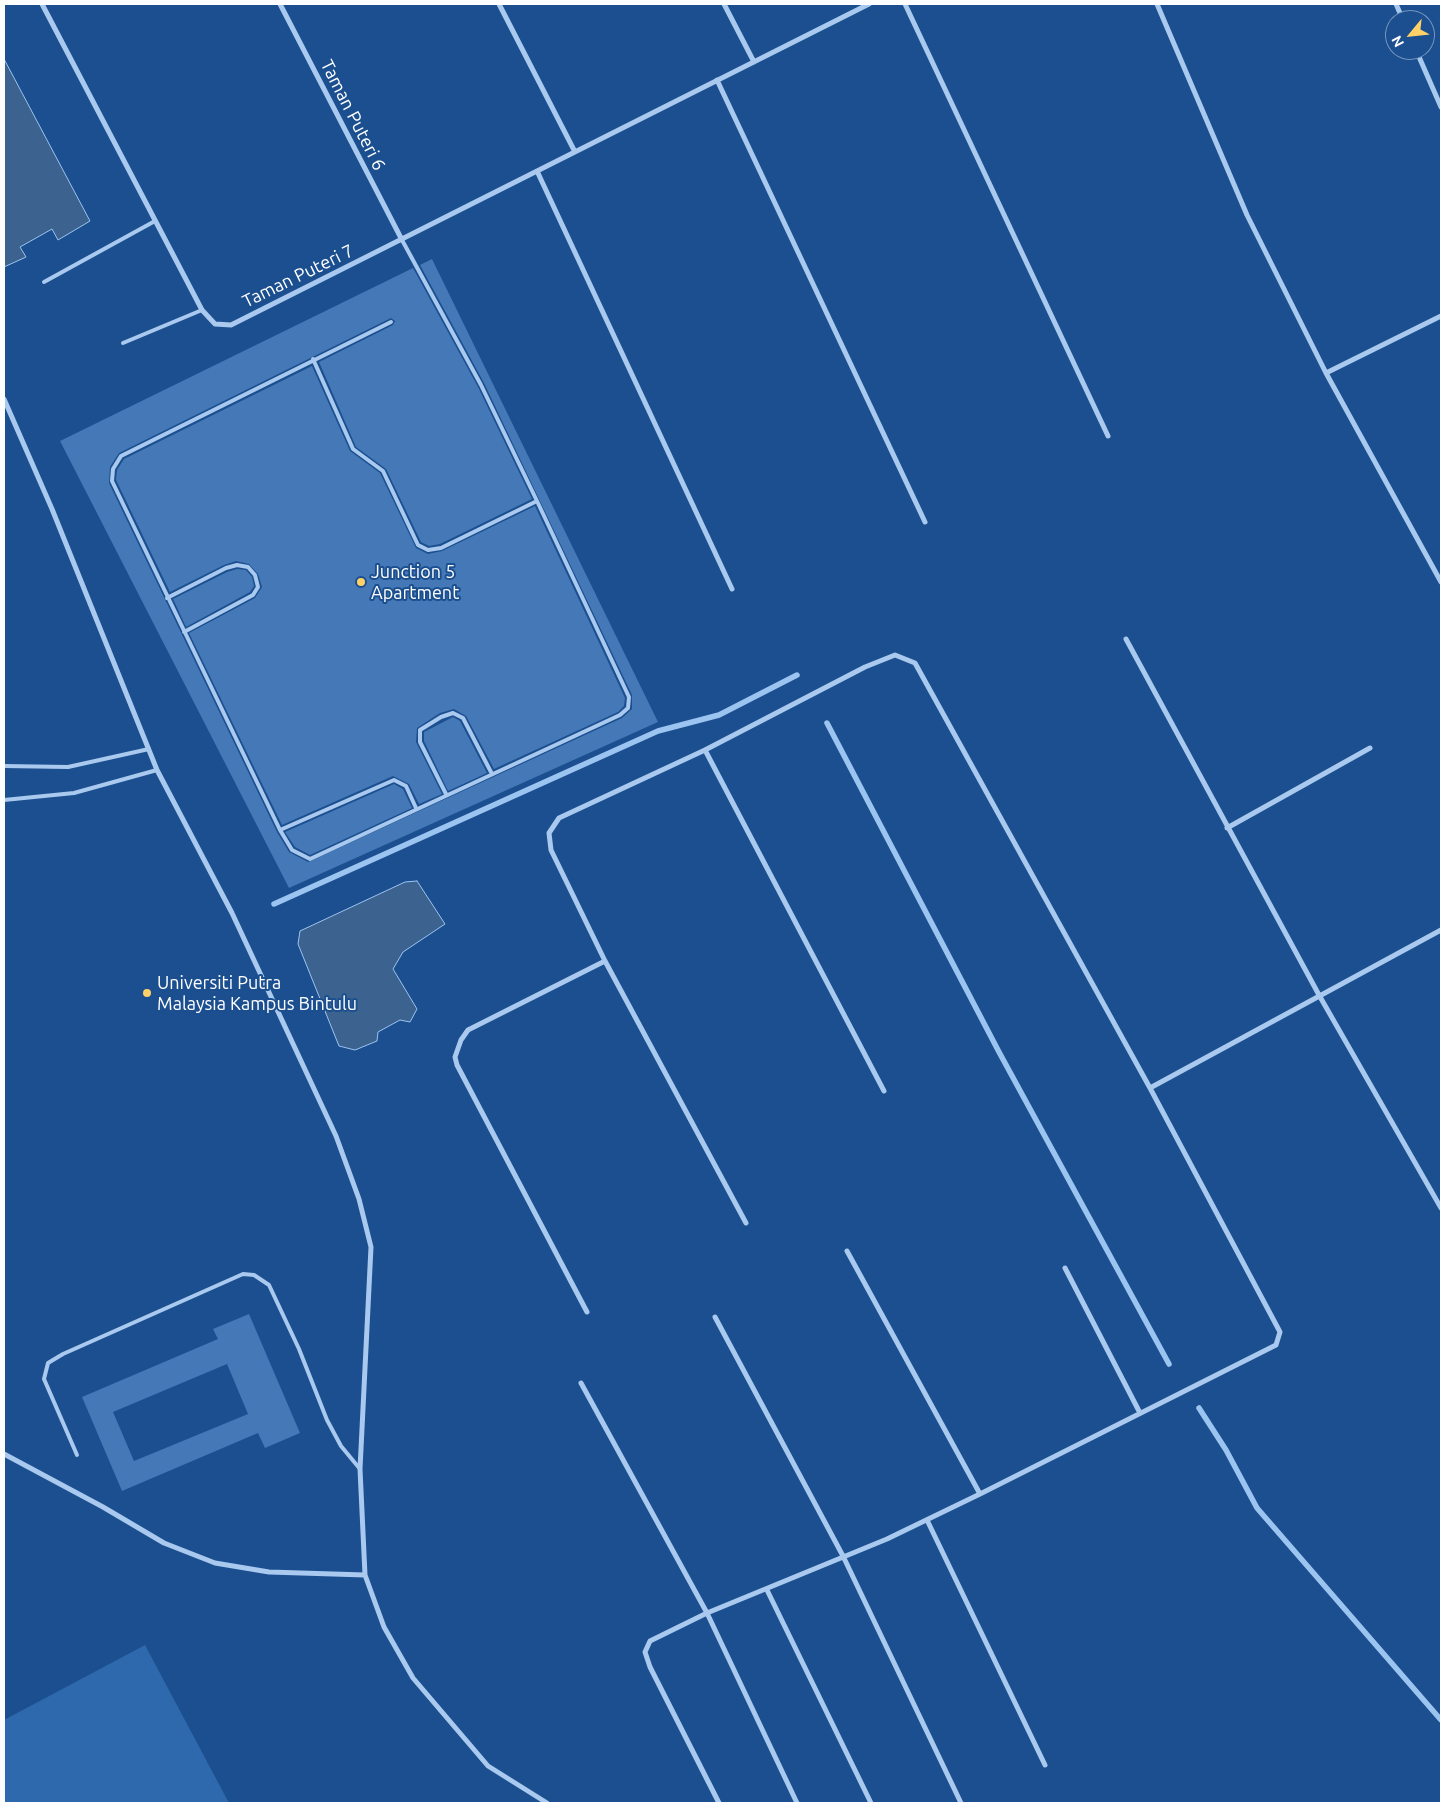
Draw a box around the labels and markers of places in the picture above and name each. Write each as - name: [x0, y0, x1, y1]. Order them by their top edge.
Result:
- place label: Junction 5 Apartment: [371, 561, 459, 604]
- marker: Junction 5 Apartment: [355, 576, 367, 588]
- place label: Universiti Putra Malaysia Kampus Bintulu: [157, 972, 357, 1014]
- marker: Universiti Putra Malaysia Kampus Bintulu: [141, 987, 153, 999]

